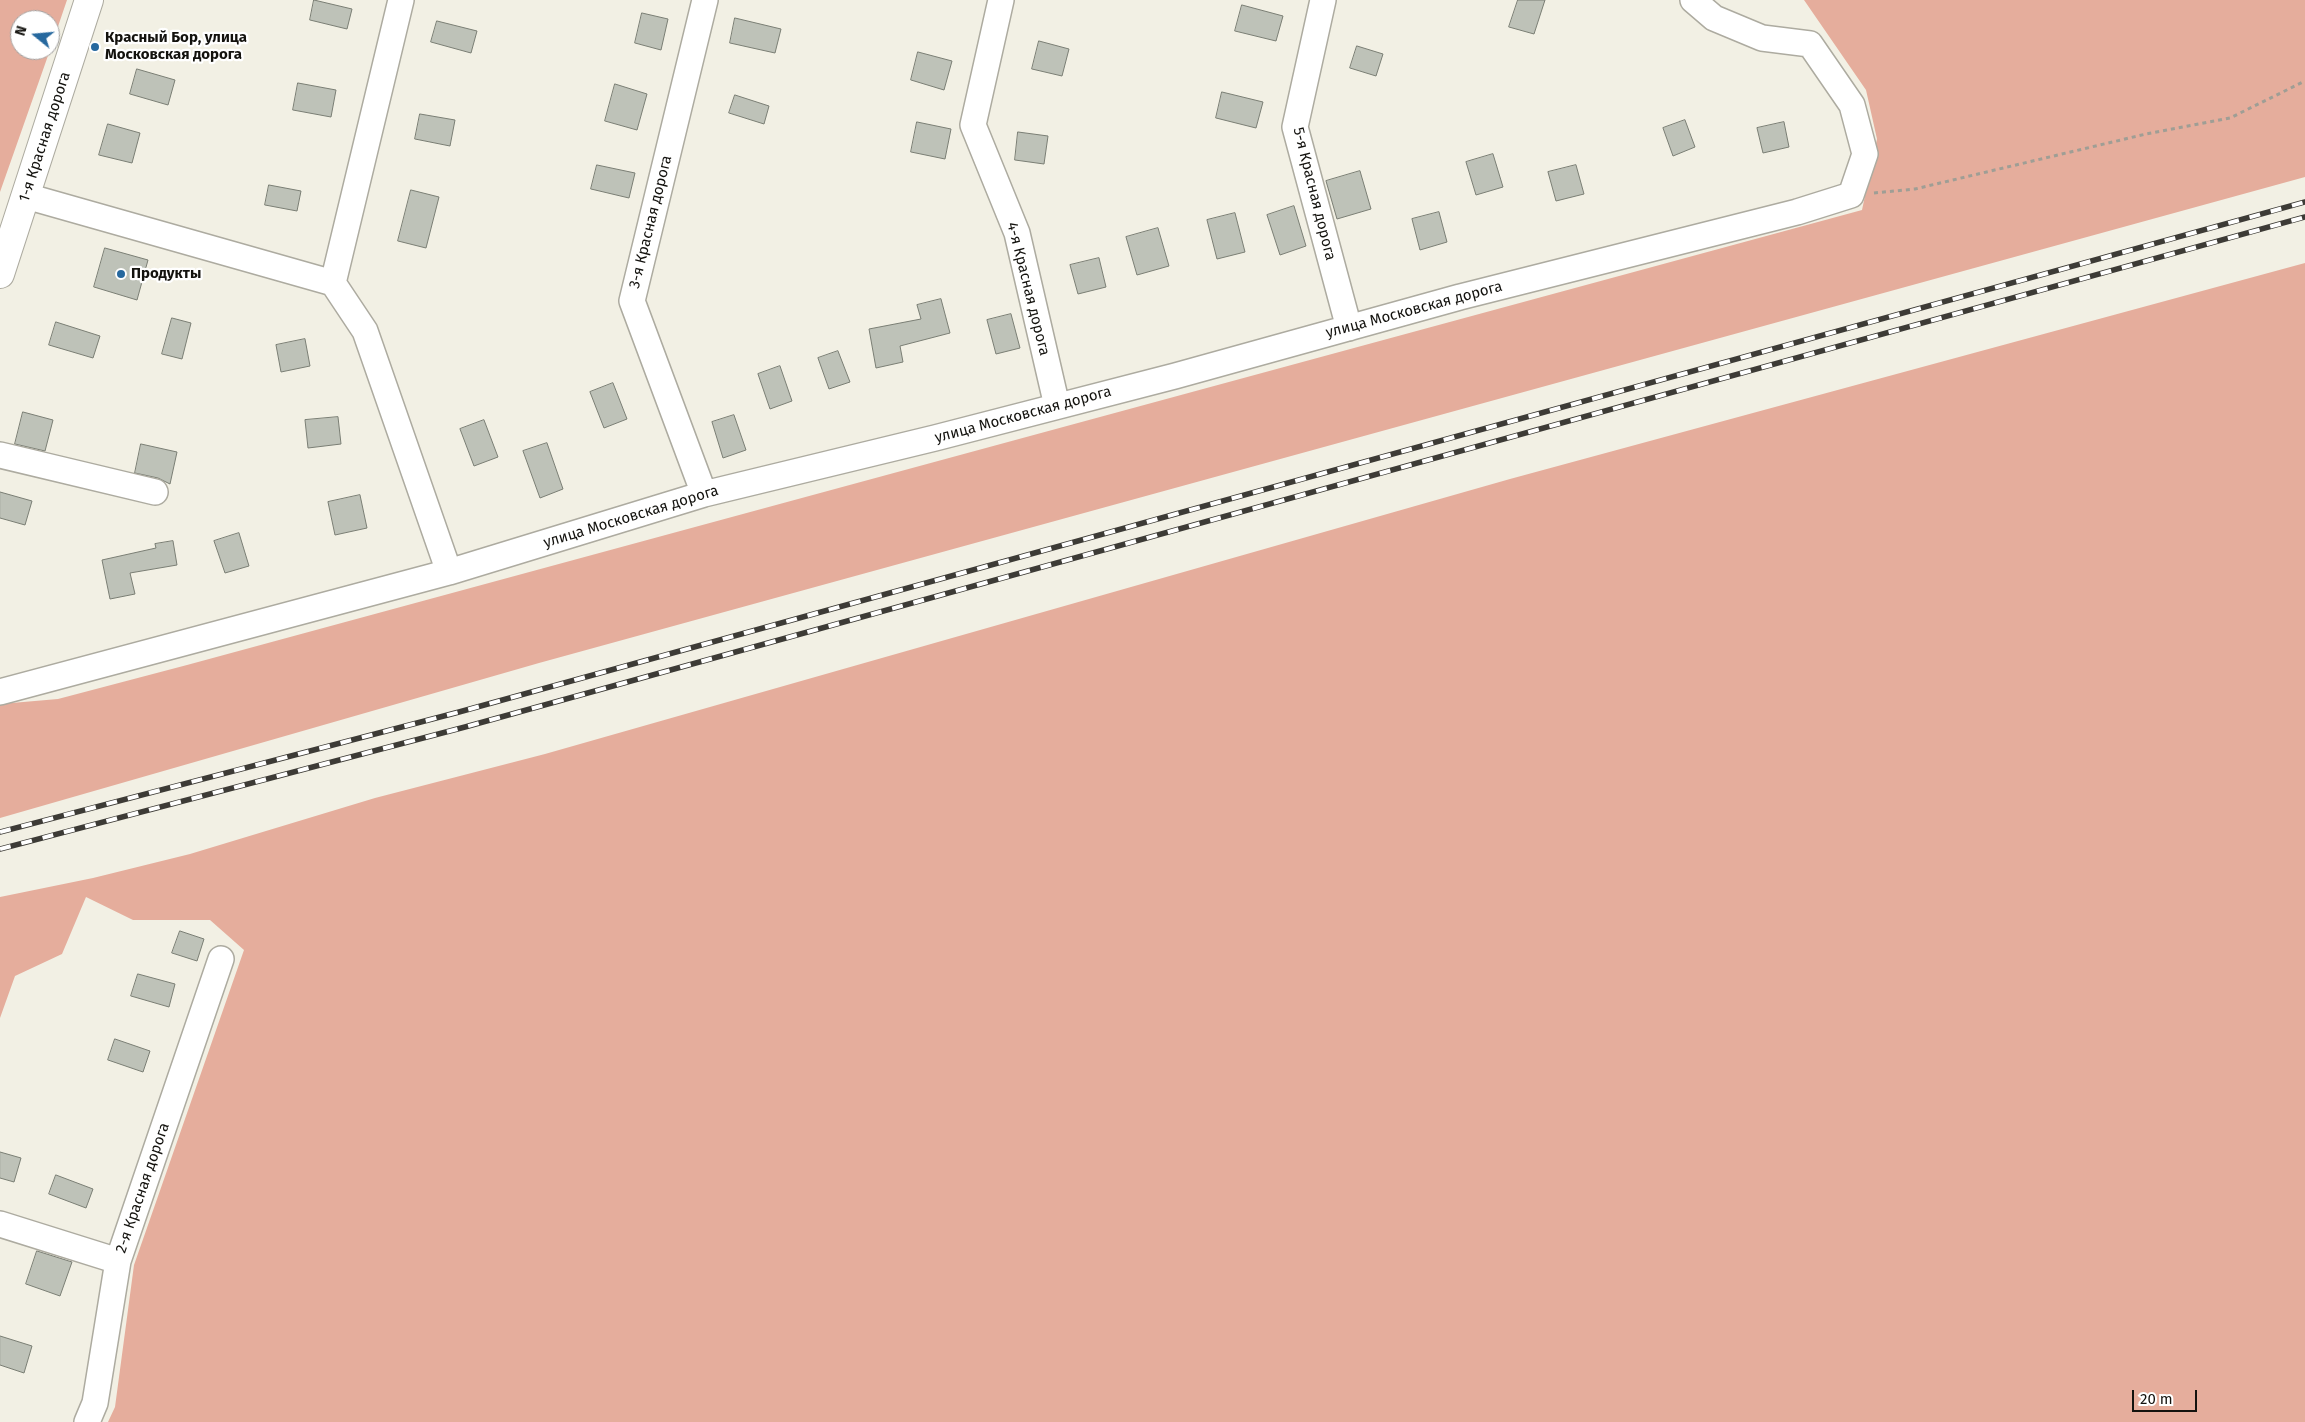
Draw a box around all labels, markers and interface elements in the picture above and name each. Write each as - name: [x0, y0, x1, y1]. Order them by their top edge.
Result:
- north arrow: [10, 10, 60, 60]
- text: N: [12, 24, 31, 38]
- place label: Красный Бор, улица Московская дорога: [105, 29, 247, 64]
- marker: Красный Бор, улица Московская дорога: [89, 41, 101, 53]
- street label: 1-я Красная дорога: [15, 70, 75, 204]
- street label: 5-я Красная дорога: [1289, 126, 1339, 262]
- street label: 3-я Красная дорога: [626, 154, 676, 290]
- street label: 4-я Красная дорога: [1003, 220, 1053, 358]
- place label: Продукты: [131, 265, 201, 283]
- marker: Продукты: [115, 268, 127, 280]
- street label: улица Московская дорога: [1324, 278, 1504, 342]
- street label: улица Московская дорога: [933, 383, 1113, 447]
- street label: улица Московская дорога: [541, 482, 721, 552]
- street label: 2-я Красная дорога: [112, 1121, 174, 1255]
- scale bar: [2135, 1380, 2200, 1412]
- text: 20 m: [2140, 1390, 2173, 1408]

